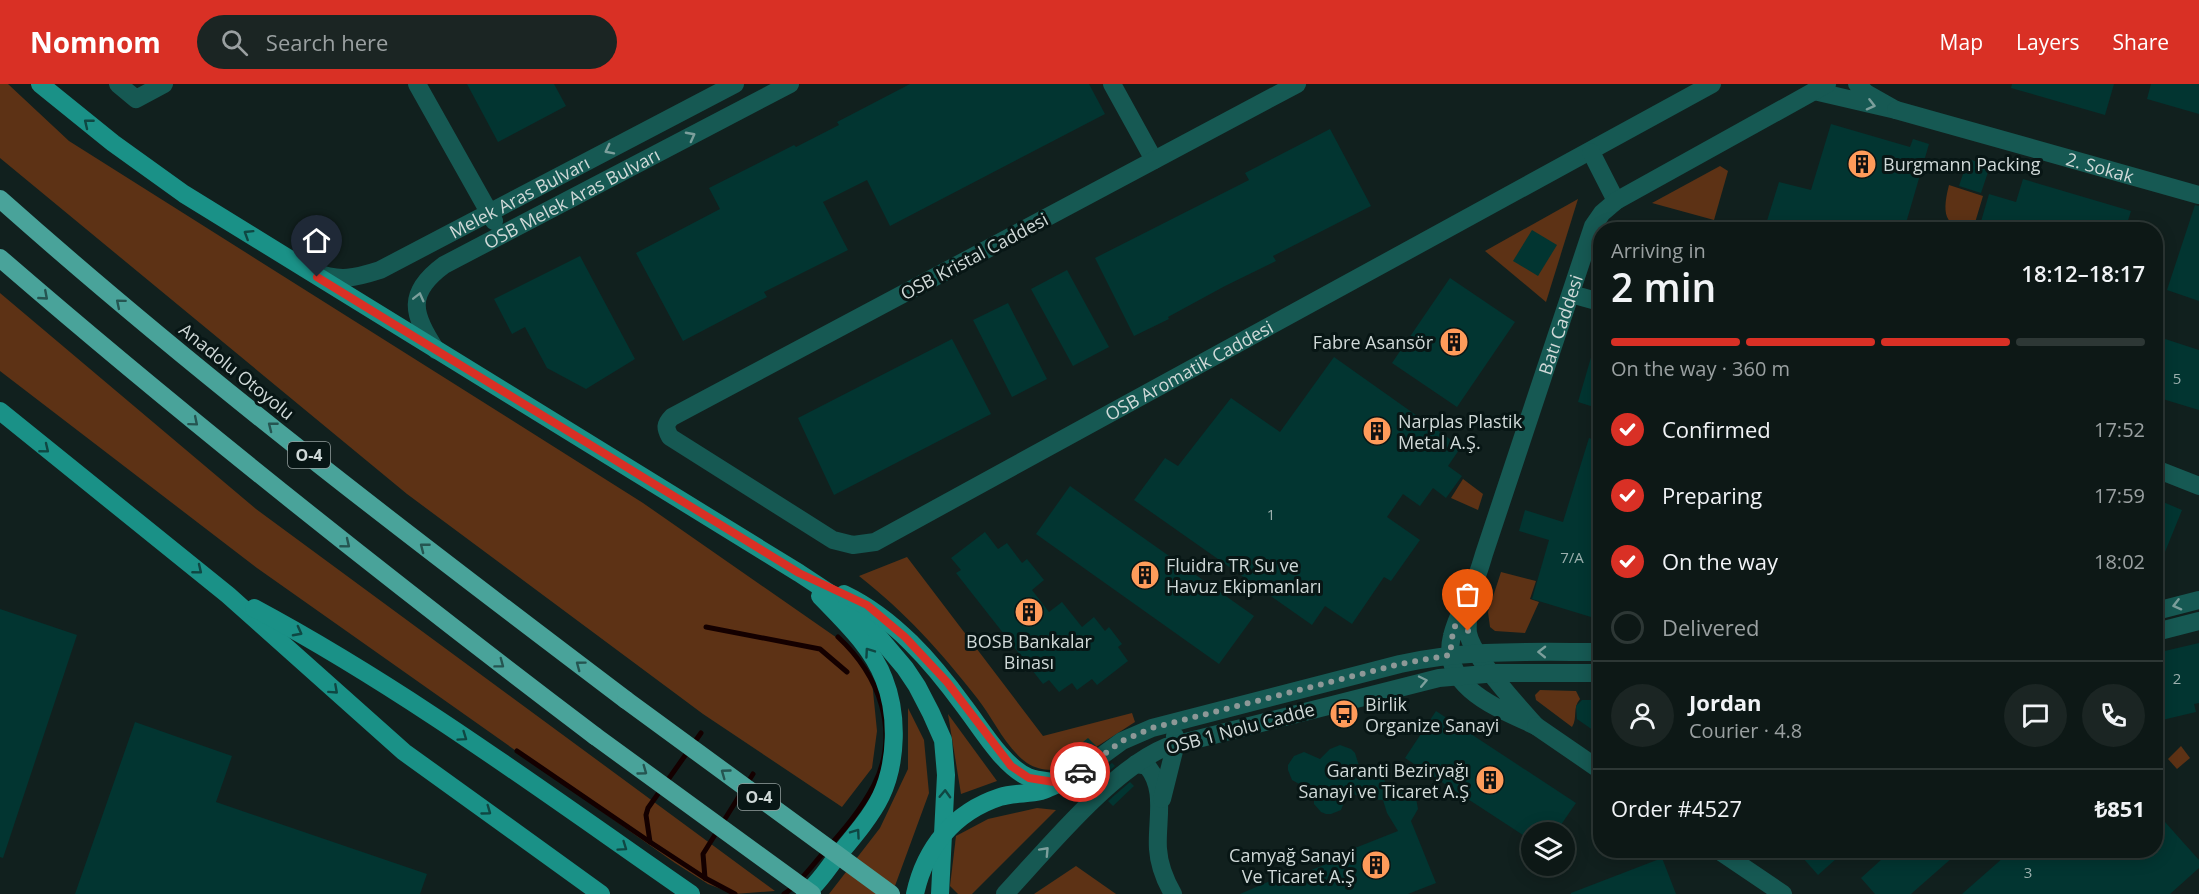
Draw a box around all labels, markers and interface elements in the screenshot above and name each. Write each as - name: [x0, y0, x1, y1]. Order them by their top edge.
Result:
- search box: [197, 15, 617, 69]
- text: Nomnom: [30, 23, 161, 61]
- icon: search: [218, 26, 251, 59]
- text: Search here: [266, 27, 388, 57]
- text: Map: [1940, 28, 1983, 56]
- text: Layers: [2016, 28, 2080, 56]
- text: Share: [2113, 28, 2169, 56]
- one-way arrow: [1866, 97, 1876, 110]
- one-way arrow: [84, 119, 95, 130]
- one-way arrow: [684, 132, 695, 143]
- street label: OSB Melek Aras Bulvarı: [480, 142, 664, 254]
- one-way arrow: [605, 143, 616, 154]
- street label: 2. Sokak: [2063, 146, 2137, 188]
- building icon: Burgmann Packing: [1846, 148, 1878, 180]
- street label: Melek Aras Bulvarı: [445, 150, 594, 244]
- place label: Burgmann Packing: [1883, 152, 2041, 176]
- street label: OSB Kristal Caddesi: [896, 207, 1052, 305]
- pin: [291, 215, 342, 277]
- icon: home: [300, 224, 333, 257]
- one-way arrow: [244, 230, 255, 241]
- text: Arriving in: [1611, 237, 1706, 264]
- text: 18:12–18:17: [2021, 258, 2145, 288]
- text: 2 min: [1611, 260, 1716, 313]
- street label: Batı Caddesi: [1532, 272, 1588, 378]
- one-way arrow: [37, 289, 48, 300]
- one-way arrow: [412, 292, 425, 302]
- one-way arrow: [116, 299, 127, 310]
- street label: OSB Aromatik Caddesi: [1101, 315, 1277, 426]
- street label: Anadolu Otoyolu: [175, 317, 299, 425]
- building icon: Fabre Asansör: [1438, 326, 1470, 358]
- place label: Fabre Asansör: [1313, 330, 1434, 354]
- text: On the way · 360 m: [1611, 355, 1790, 382]
- house number: 5: [2173, 368, 2181, 388]
- place label: Narplas Plastik Metal A.Ş.: [1398, 409, 1523, 454]
- icon: check: [1611, 413, 1644, 446]
- one-way arrow: [187, 414, 198, 425]
- text: Confirmed: [1662, 414, 1771, 444]
- building icon: Narplas Plastik Metal A.Ş.: [1361, 415, 1393, 447]
- text: 17:52: [2094, 416, 2145, 443]
- one-way arrow: [267, 422, 278, 433]
- one-way arrow: [38, 441, 49, 452]
- road number: O-4: [288, 442, 330, 468]
- icon: check: [1611, 479, 1644, 512]
- text: Preparing: [1662, 480, 1762, 510]
- text: 17:59: [2094, 482, 2145, 509]
- house number: 1: [1267, 504, 1275, 524]
- one-way arrow: [339, 537, 350, 548]
- one-way arrow: [420, 543, 431, 554]
- icon: check: [1611, 545, 1644, 578]
- text: On the way: [1662, 546, 1778, 576]
- house number: 7/A: [1560, 547, 1584, 567]
- text: 18:02: [2094, 548, 2145, 575]
- place label: Fluidra TR Su ve Havuz Ekipmanları: [1166, 553, 1322, 598]
- building icon: Fluidra TR Su ve Havuz Ekipmanları: [1129, 559, 1161, 591]
- one-way arrow: [191, 563, 202, 574]
- pin: [1442, 569, 1493, 631]
- icon: bag: [1451, 578, 1484, 611]
- building icon: BOSB Bankalar Binası: [1013, 596, 1045, 628]
- one-way arrow: [2172, 598, 2182, 611]
- text: Delivered: [1662, 612, 1760, 642]
- one-way arrow: [292, 625, 303, 636]
- place label: BOSB Bankalar Binası: [966, 629, 1093, 674]
- one-way arrow: [1538, 646, 1547, 658]
- one-way arrow: [865, 648, 876, 659]
- one-way arrow: [493, 656, 504, 667]
- one-way arrow: [575, 661, 586, 672]
- house number: 2: [2173, 668, 2181, 688]
- one-way arrow: [1417, 675, 1427, 688]
- one-way arrow: [328, 683, 338, 694]
- button: person: [1611, 684, 1674, 747]
- button: chat: [2004, 684, 2067, 747]
- button: phone: [2082, 684, 2145, 747]
- text: Jordan: [1689, 687, 1762, 717]
- place label: Birlik Organize Sanayi: [1365, 692, 1499, 737]
- street label: OSB 1 Nolu Cadde: [1163, 697, 1317, 759]
- bus stop icon: Birlik Organize Sanayi: [1328, 698, 1360, 730]
- text: Courier · 4.8: [1689, 717, 1802, 744]
- one-way arrow: [456, 730, 467, 741]
- courier: [1050, 742, 1110, 802]
- icon: car: [1064, 756, 1097, 789]
- place label: Garanti Beziryağı Sanayi ve Ticaret A.Ş: [1298, 758, 1469, 803]
- one-way arrow: [636, 764, 647, 775]
- building icon: Garanti Beziryağı Sanayi ve Ticaret A.Ş: [1474, 764, 1506, 796]
- one-way arrow: [721, 769, 732, 780]
- road number: O-4: [738, 784, 780, 810]
- one-way arrow: [939, 789, 952, 798]
- text: Order #4527: [1611, 793, 1742, 823]
- text: ₺851: [2095, 793, 2145, 823]
- one-way arrow: [480, 804, 491, 815]
- map controls: [1521, 822, 1575, 876]
- button: layers: [1521, 822, 1575, 876]
- one-way arrow: [849, 829, 860, 840]
- one-way arrow: [617, 840, 628, 851]
- place label: Camyağ Sanayi Ve Ticaret A.Ş: [1229, 843, 1355, 888]
- one-way arrow: [1038, 848, 1049, 858]
- building icon: Camyağ Sanayi Ve Ticaret A.Ş: [1360, 849, 1392, 881]
- house number: 3: [2024, 862, 2032, 882]

